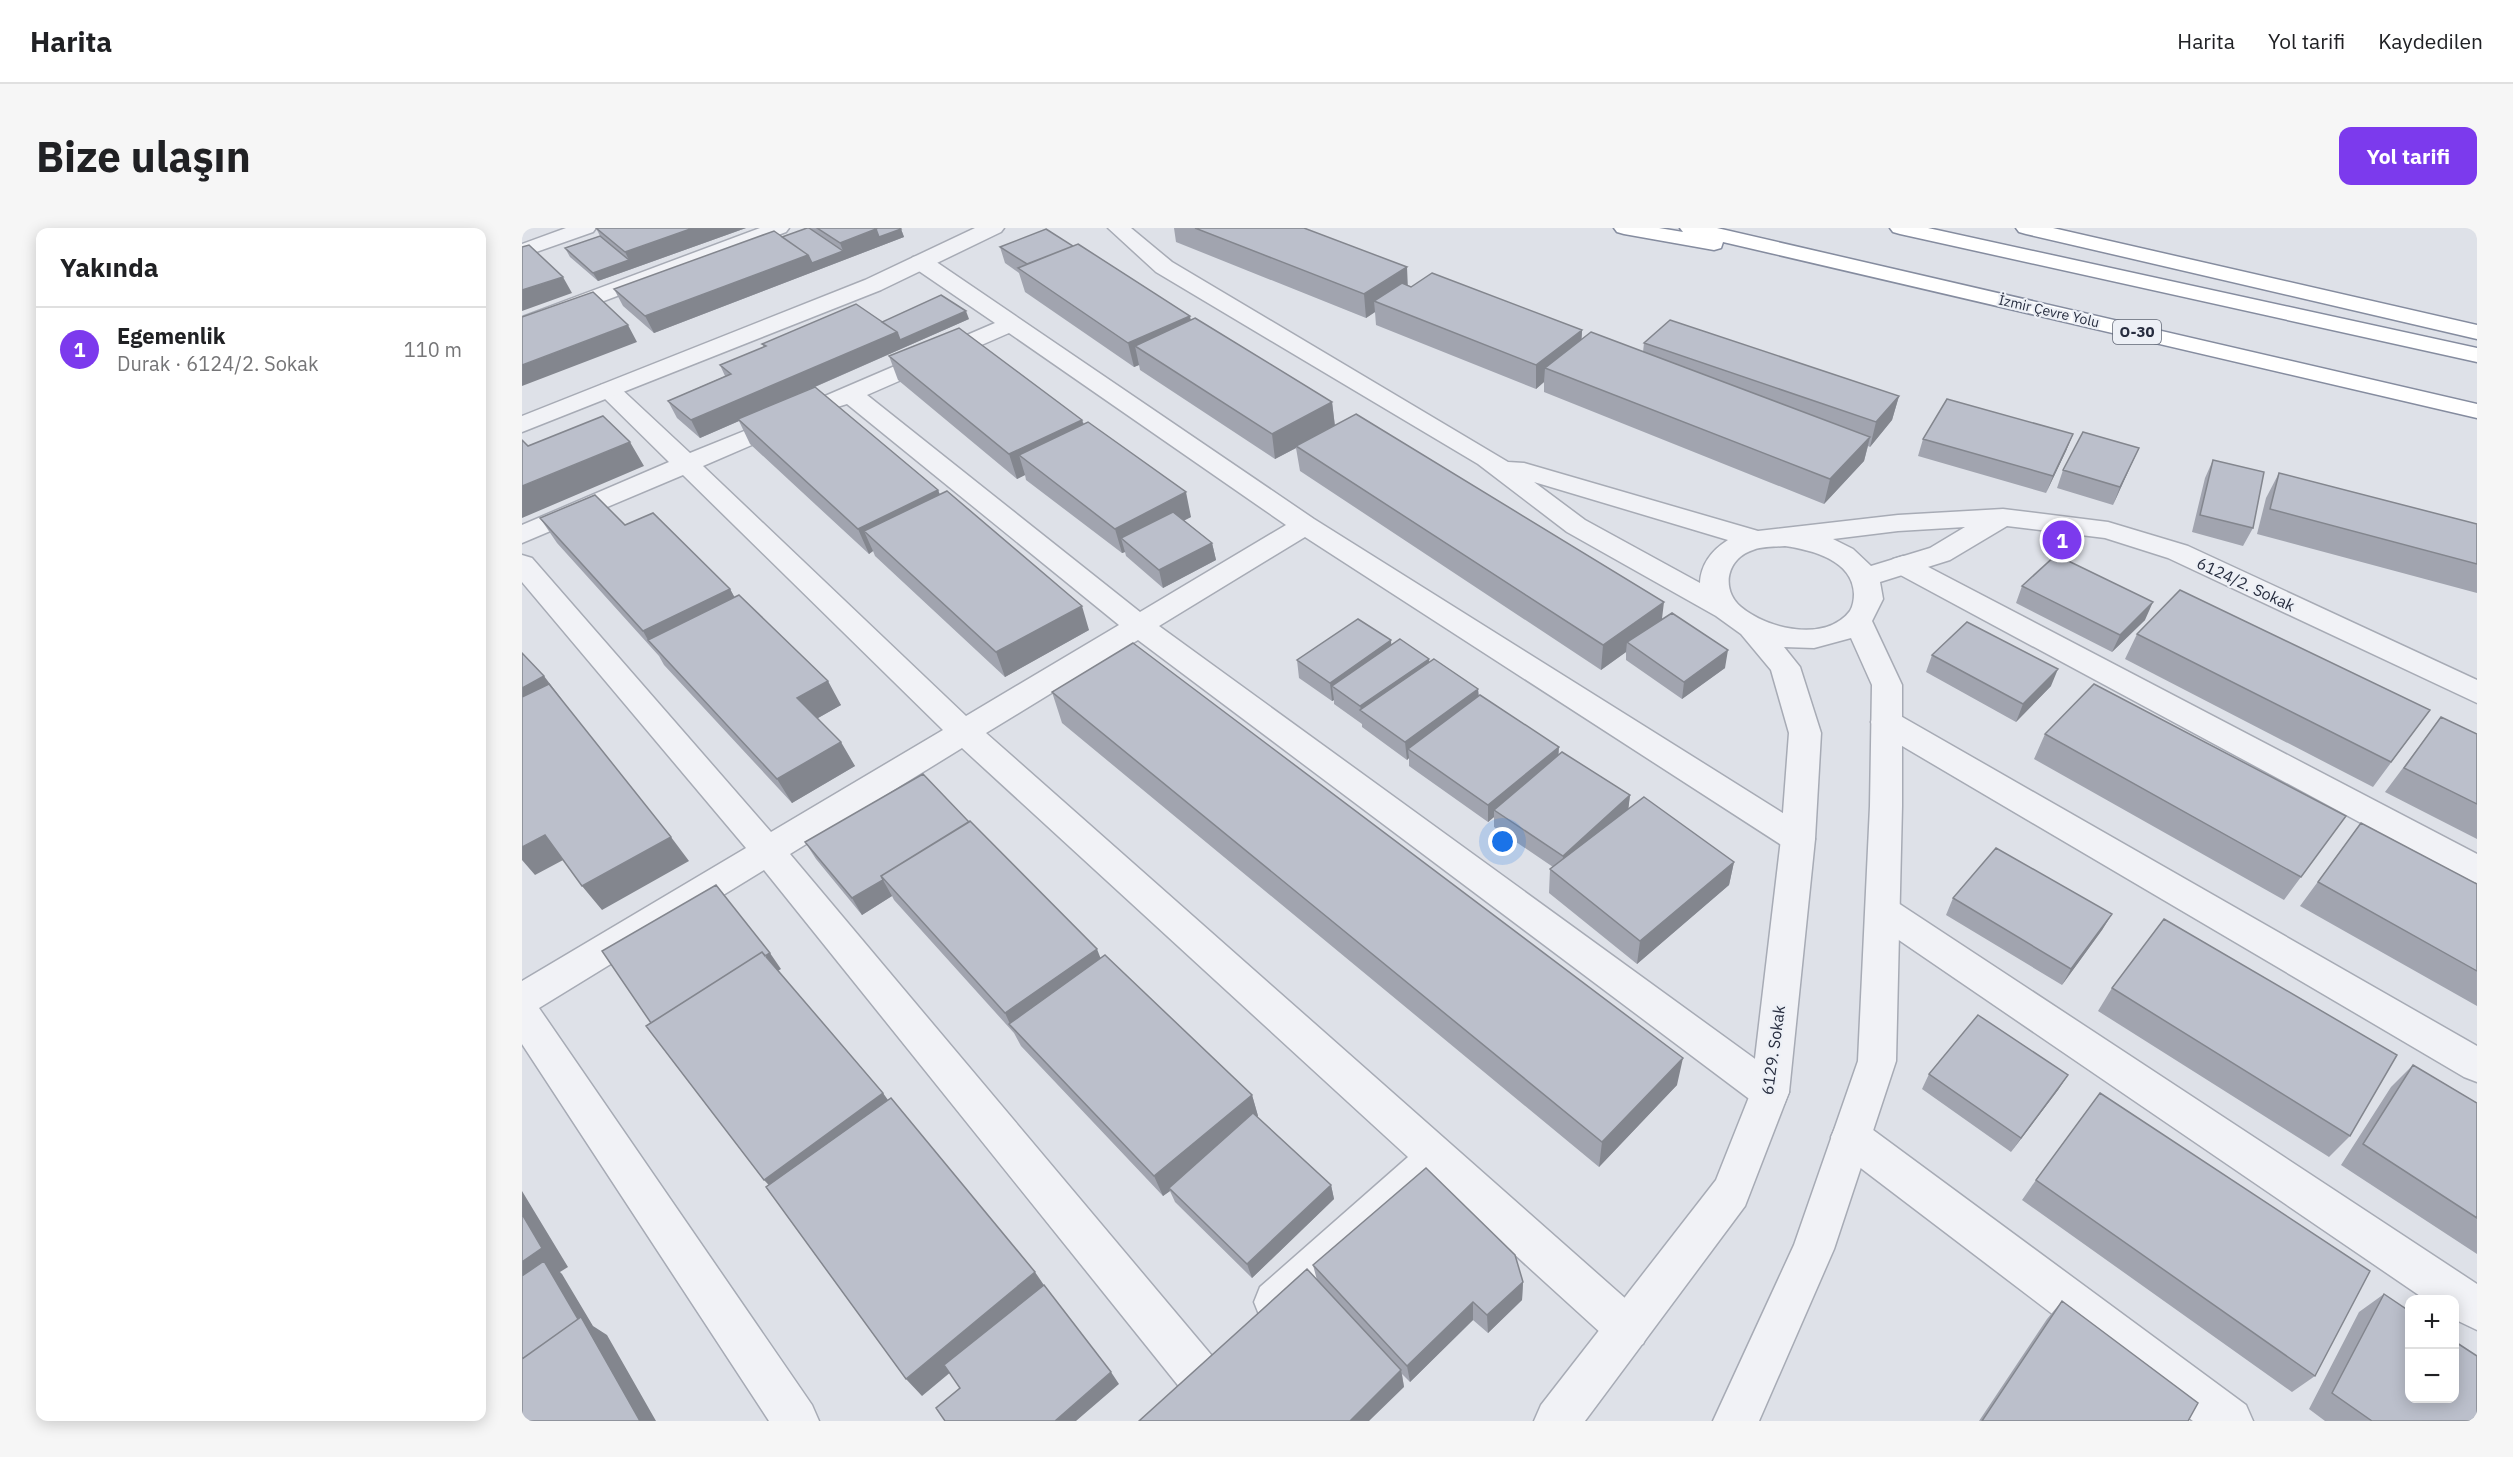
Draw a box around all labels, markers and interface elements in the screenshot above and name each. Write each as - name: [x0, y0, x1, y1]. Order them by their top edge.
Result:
- text: Harita: [30, 23, 112, 60]
- text: Harita: [2177, 27, 2235, 55]
- text: Yol tarifi: [2268, 27, 2345, 55]
- text: Kaydedilen: [2378, 27, 2483, 55]
- button: Yol tarifi: [2339, 127, 2477, 185]
- text: Bize ulaşın: [36, 129, 251, 184]
- text: Yakında: [60, 250, 159, 284]
- street label: İzmir Çevre Yolu: [1997, 291, 2101, 331]
- road number: O-30: [2113, 320, 2161, 344]
- text: Egemenlik: [117, 321, 225, 350]
- text: 1: [74, 336, 86, 363]
- text: 110 m: [404, 336, 462, 363]
- text: Durak · 6124/2. Sokak: [117, 350, 319, 377]
- pin: 1: [2042, 518, 2082, 562]
- street label: 6124/2. Sokak: [2194, 553, 2299, 616]
- your location: [1488, 827, 1517, 856]
- street label: 6129. Sokak: [1757, 1003, 1789, 1096]
- map controls: [2405, 1295, 2459, 1403]
- button: +: [2405, 1295, 2459, 1349]
- button: −: [2405, 1349, 2459, 1403]

